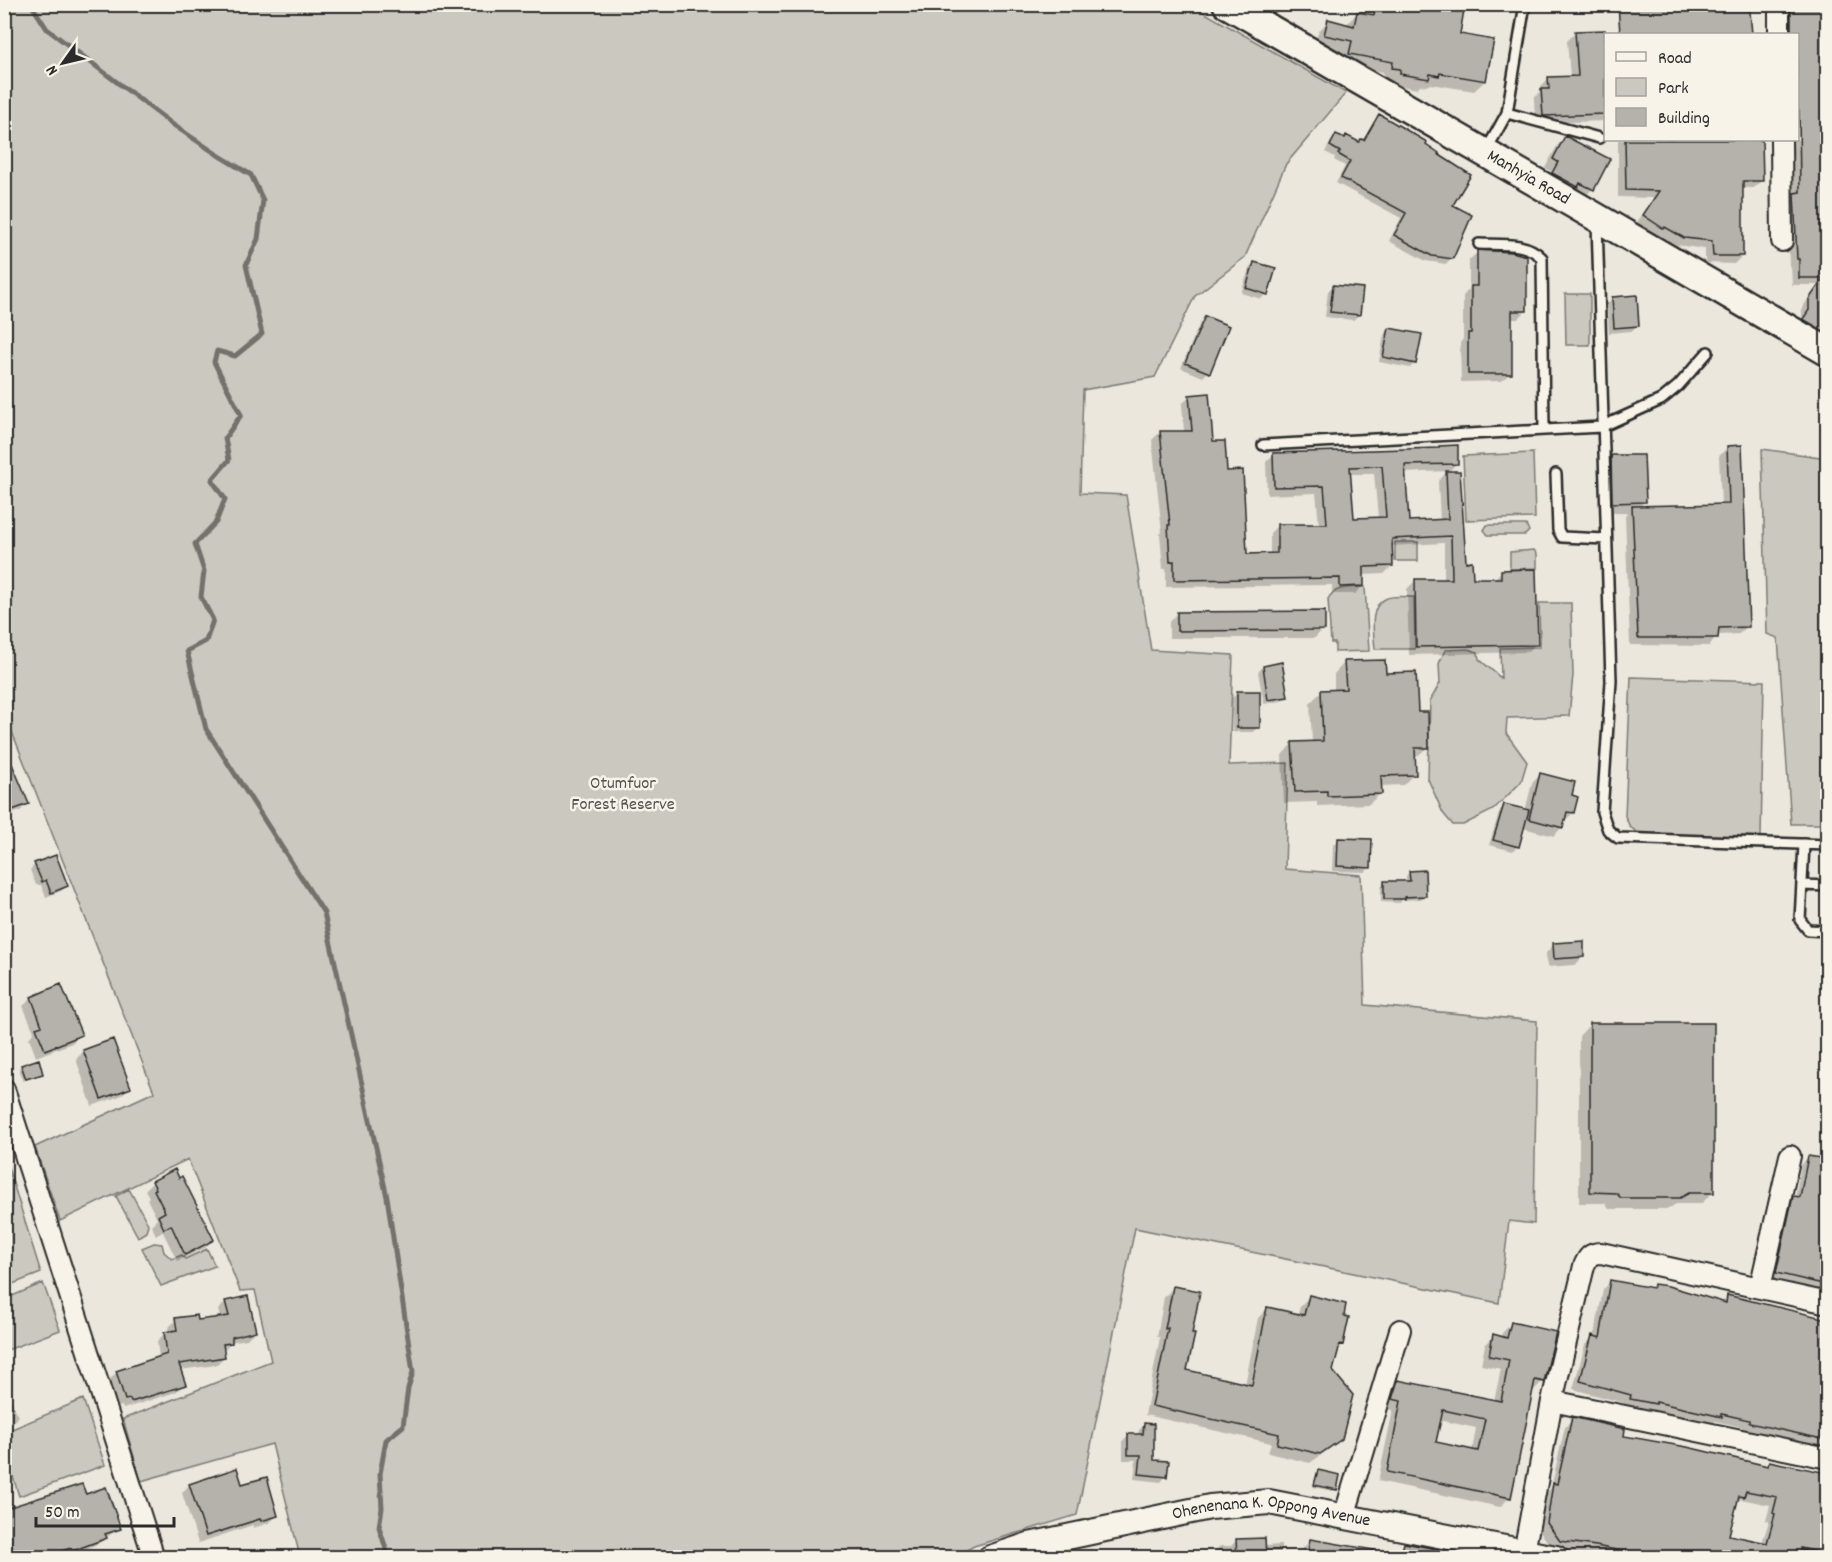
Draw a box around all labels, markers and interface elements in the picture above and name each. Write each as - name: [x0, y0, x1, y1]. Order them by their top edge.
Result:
- north arrow: [33, 33, 93, 93]
- legend: [1604, 33, 1799, 141]
- text: Road: [1658, 47, 1692, 72]
- text: N: [41, 60, 64, 80]
- text: Park: [1658, 77, 1689, 102]
- text: Building: [1658, 107, 1710, 132]
- street label: Manhyia Road: [1482, 144, 1575, 212]
- park label: Otumfuor Forest Reserve: [571, 772, 675, 818]
- street label: Ohenenana K. Oppong Avenue: [1170, 1489, 1373, 1534]
- scale bar: [36, 1490, 174, 1528]
- text: 50 m: [45, 1501, 80, 1526]

